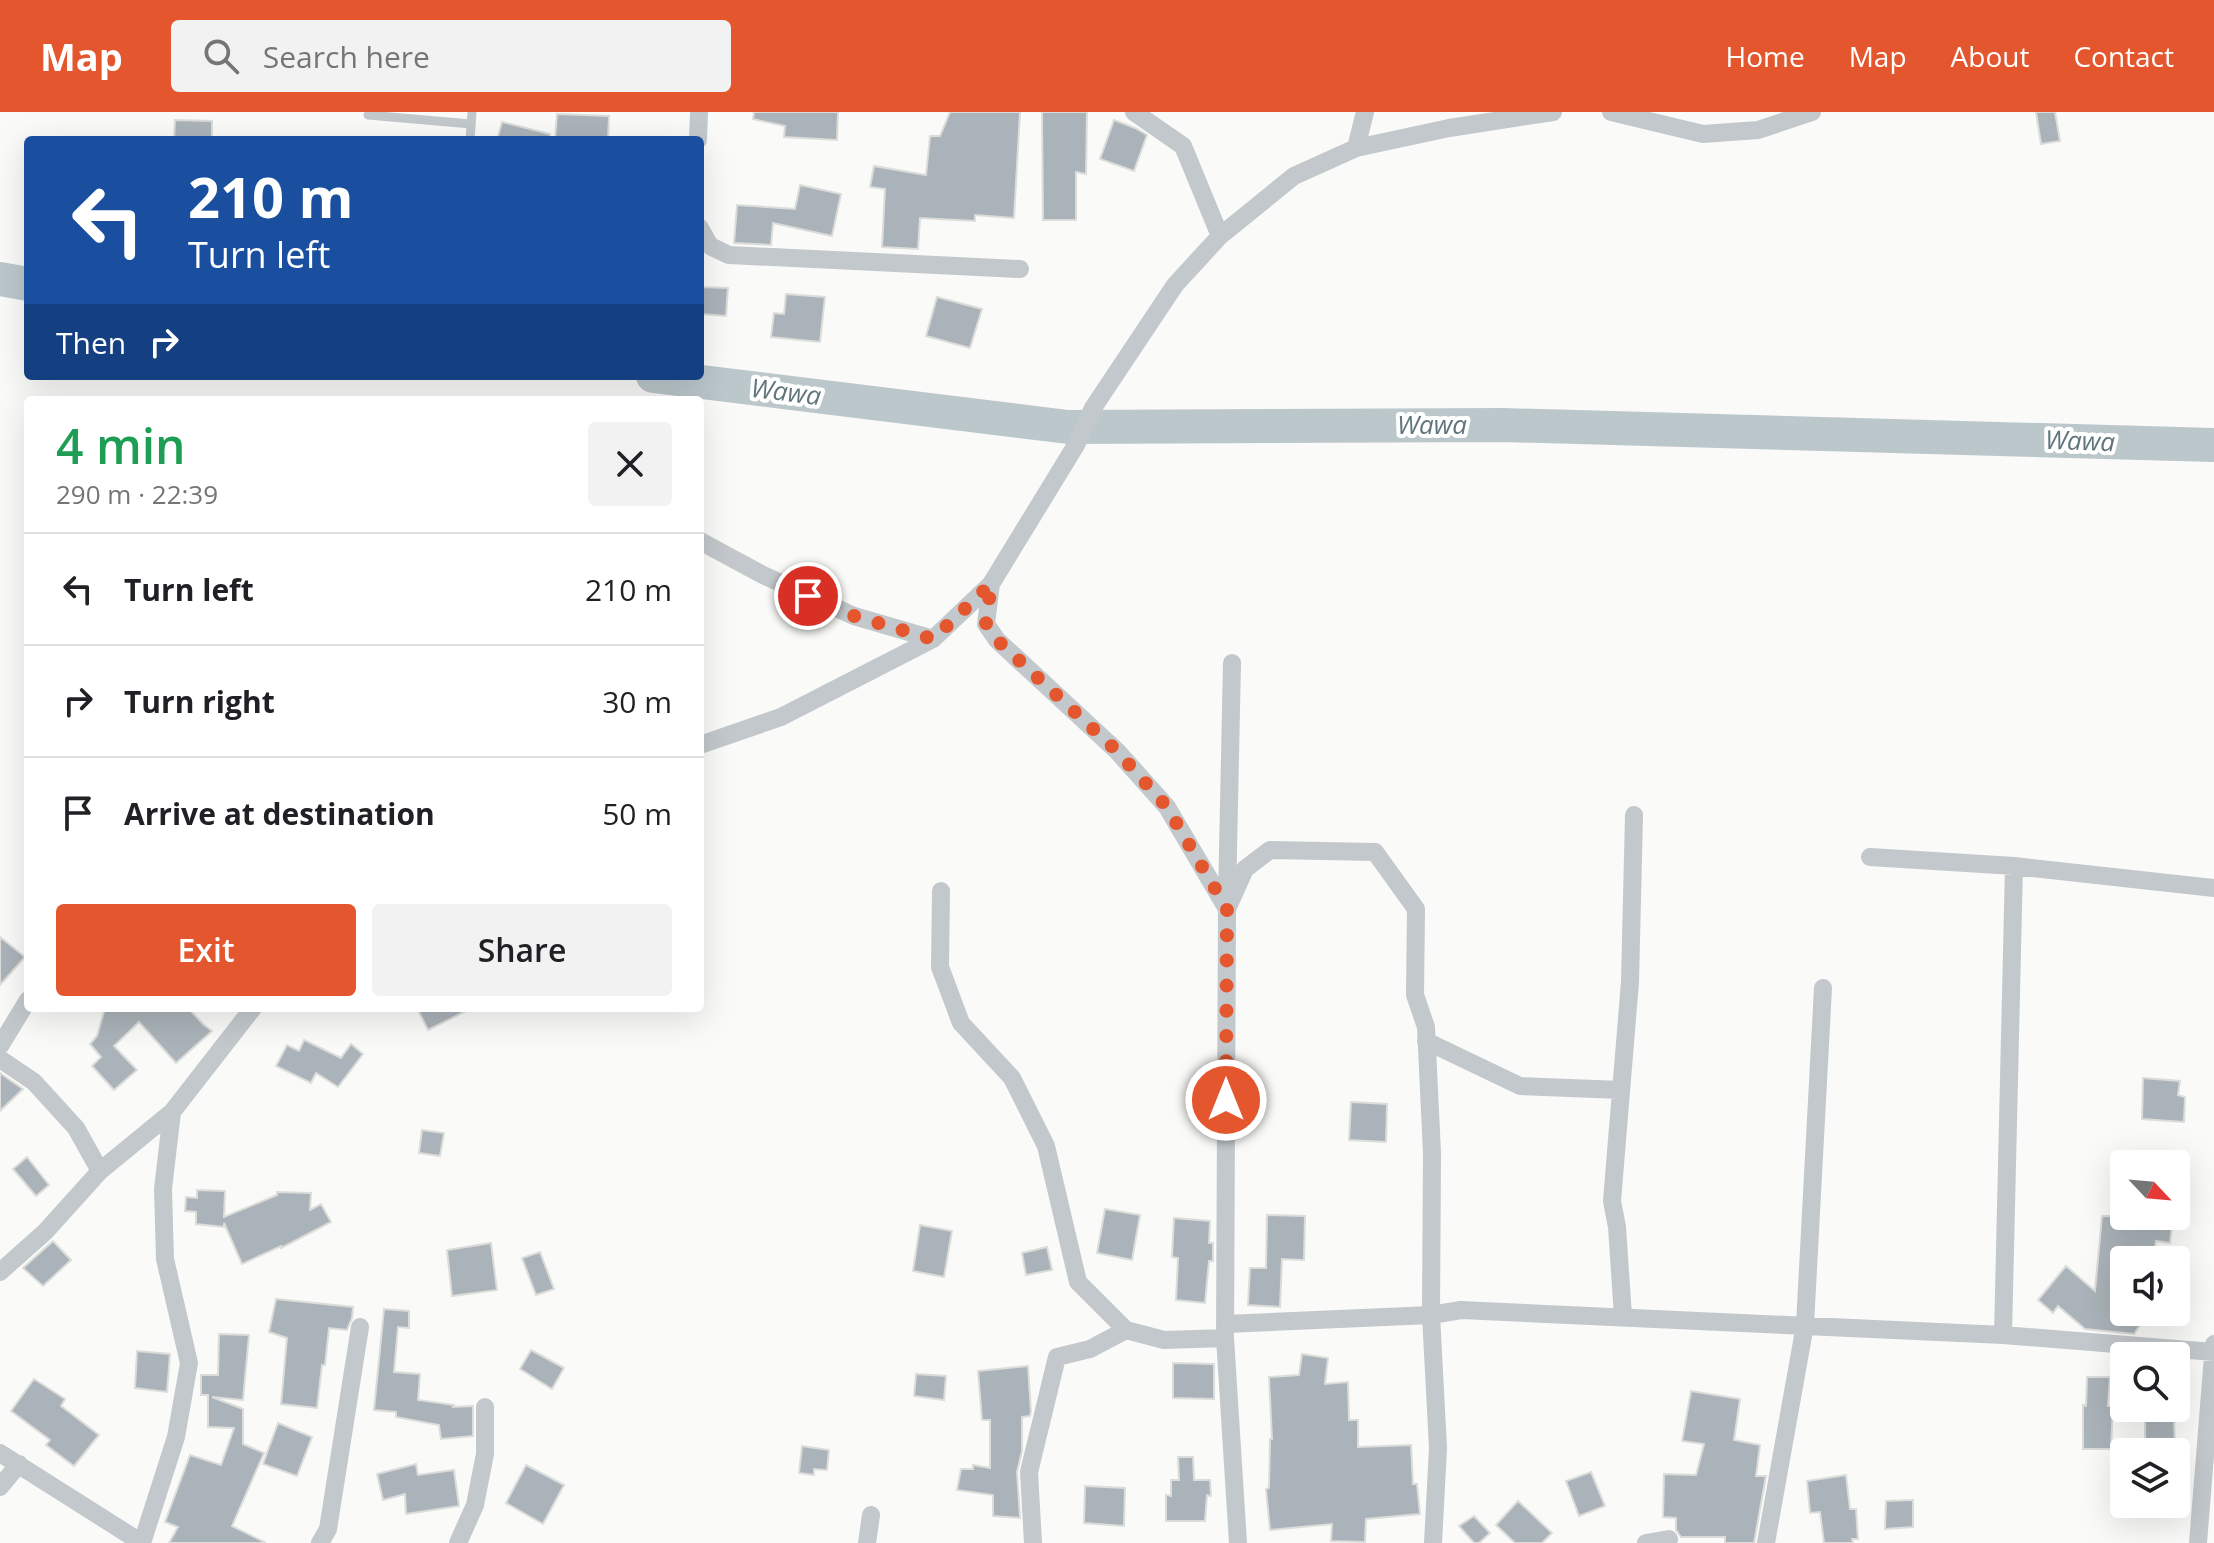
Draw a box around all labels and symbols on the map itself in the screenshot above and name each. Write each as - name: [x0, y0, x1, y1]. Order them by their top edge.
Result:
- water label: Wawa: [749, 369, 823, 413]
- water label: Wawa: [1397, 406, 1467, 442]
- water label: Wawa: [2044, 421, 2116, 459]
- pin: [774, 562, 842, 630]
- position arrow: [1184, 1058, 1268, 1142]
- north arrow: [2110, 1150, 2190, 1230]

